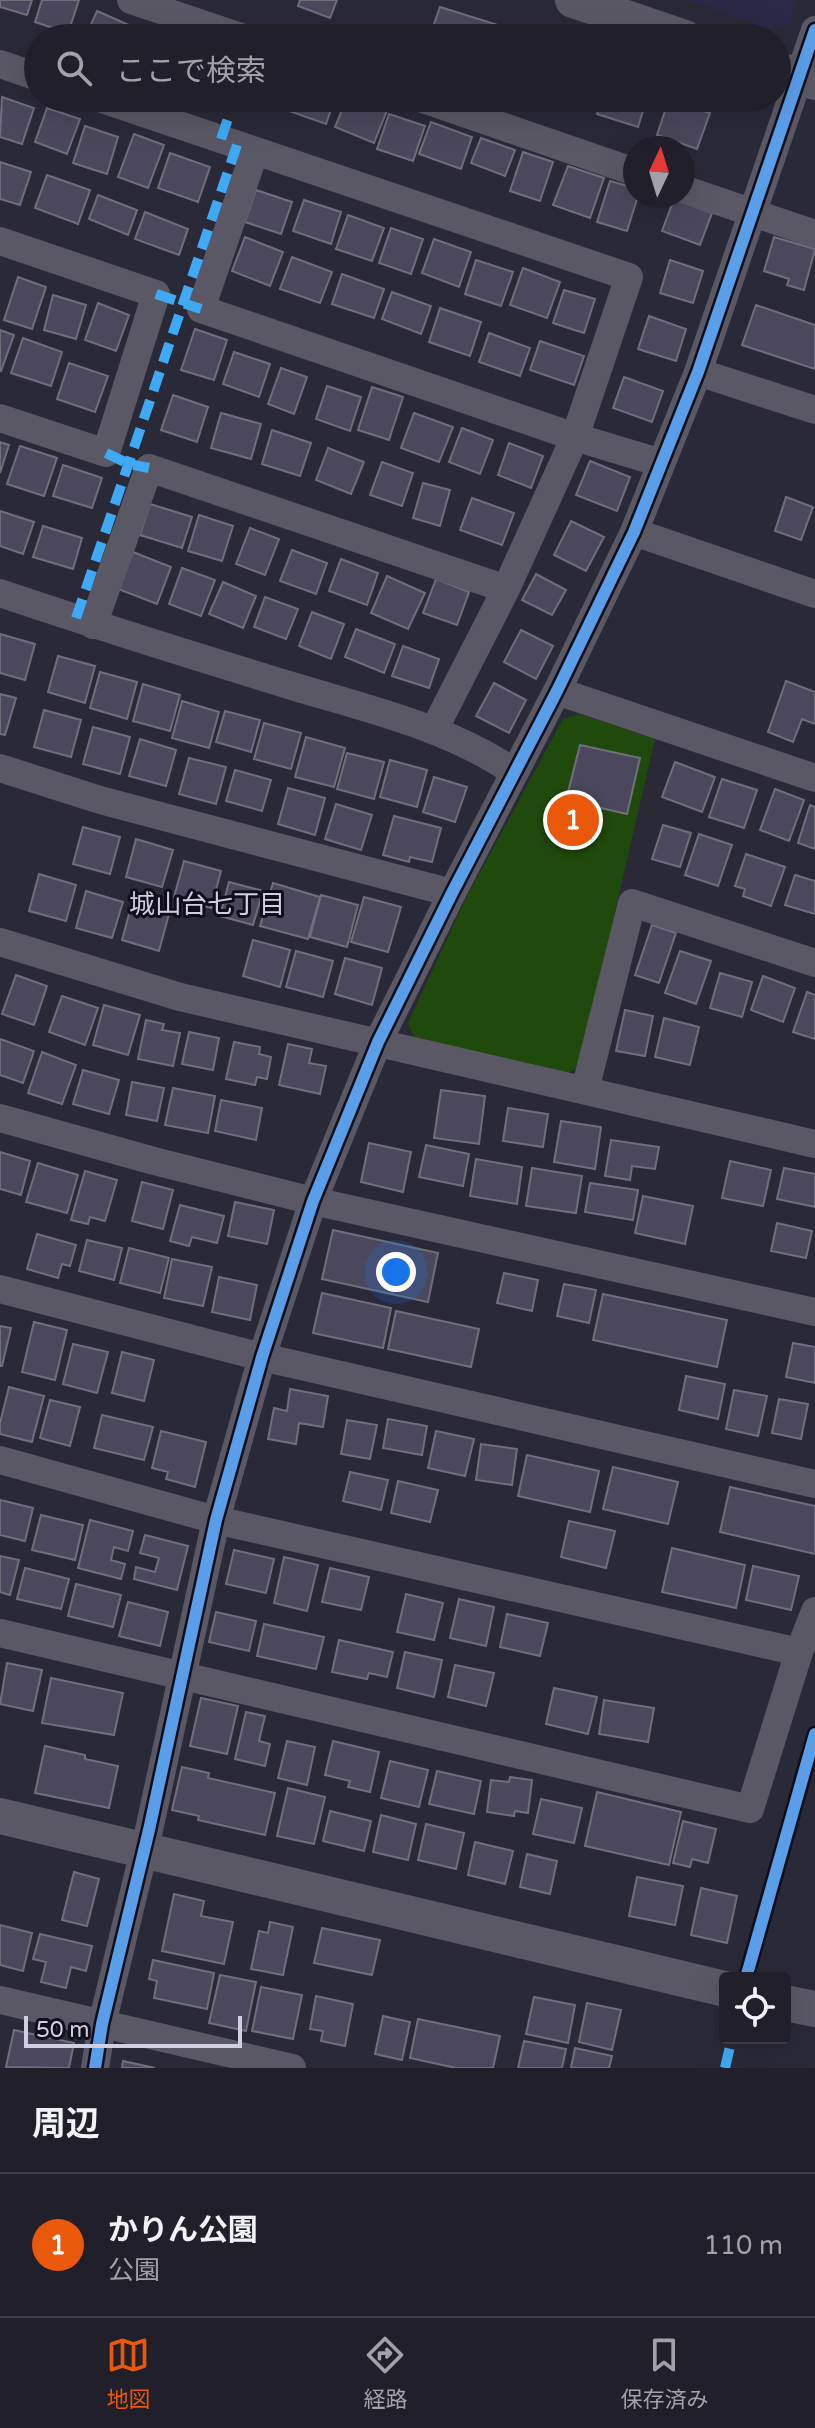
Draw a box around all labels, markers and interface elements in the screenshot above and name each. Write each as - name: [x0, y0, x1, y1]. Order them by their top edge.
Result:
- search box: [24, 24, 791, 112]
- icon: search: [52, 46, 96, 90]
- text: ここで検索: [116, 53, 266, 90]
- north arrow: [623, 136, 695, 208]
- pin: 1: [547, 790, 599, 850]
- district label: 城山台七丁目: [129, 889, 285, 920]
- your location: [376, 1252, 416, 1292]
- map controls: [719, 1972, 791, 2044]
- button: locate: [719, 1972, 791, 2044]
- scale bar: [24, 2012, 242, 2048]
- text: 50 m: [36, 2017, 90, 2043]
- text: 周辺: [32, 2104, 100, 2145]
- text: かりん公園: [108, 2212, 258, 2249]
- text: 1: [50, 2230, 66, 2261]
- text: 110 m: [703, 2230, 783, 2261]
- text: 公園: [108, 2255, 160, 2286]
- tab: 地図: [106, 2333, 151, 2413]
- tab: 経路: [363, 2333, 408, 2413]
- tab: 保存済み: [620, 2333, 709, 2413]

